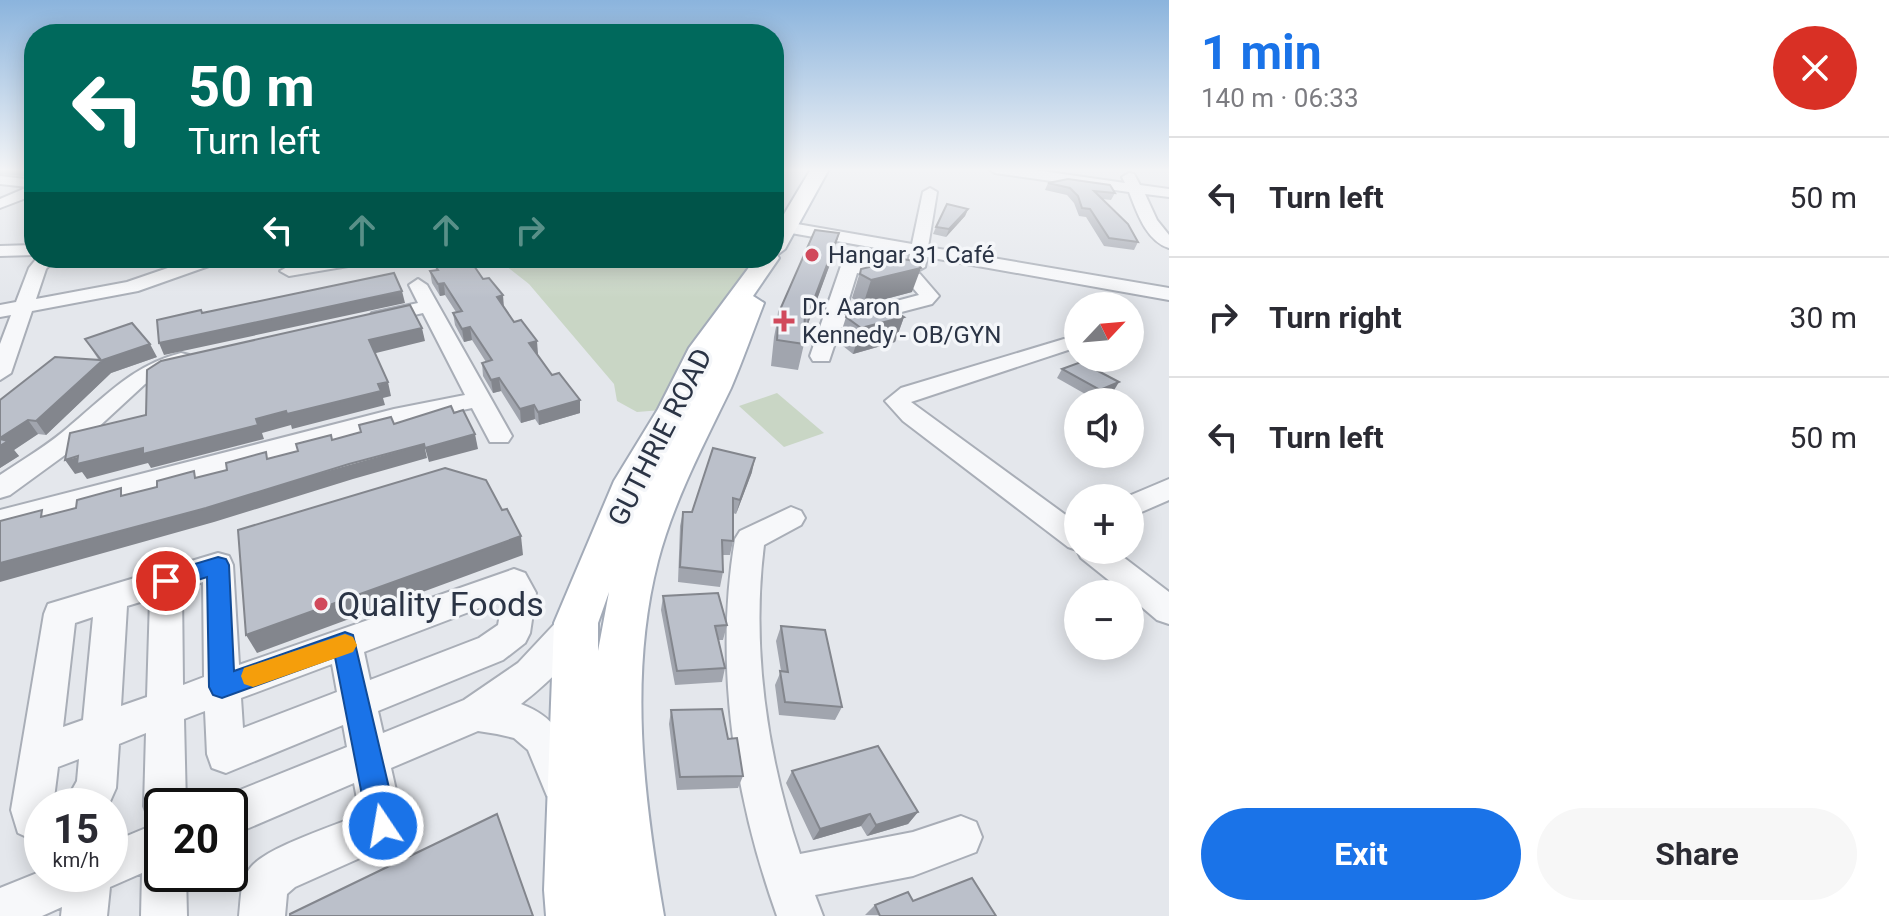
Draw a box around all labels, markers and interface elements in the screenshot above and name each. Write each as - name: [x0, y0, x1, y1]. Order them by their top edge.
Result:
- text: 1 min: [1201, 24, 1322, 81]
- button: close: [1773, 26, 1857, 110]
- text: 50 m: [188, 54, 315, 120]
- icon: left: [56, 56, 160, 160]
- text: 140 m · 06:33: [1201, 83, 1359, 113]
- text: Turn left: [188, 121, 321, 163]
- icon: left: [1201, 175, 1245, 219]
- text: Turn left: [1269, 180, 1384, 215]
- text: 50 m: [1790, 180, 1857, 215]
- icon: left: [256, 208, 300, 252]
- icon: ahead: [340, 208, 384, 252]
- icon: ahead: [424, 208, 468, 252]
- icon: right: [508, 208, 552, 252]
- place label: Hangar 31 Café: [828, 241, 994, 269]
- marker: Hangar 31 Café: [803, 246, 821, 264]
- north arrow: [1064, 292, 1144, 372]
- map controls: [1064, 292, 1144, 660]
- place label: Dr. Aaron Kennedy - OB/GYN: [802, 293, 1001, 349]
- icon: right: [1201, 295, 1245, 339]
- text: Turn right: [1269, 300, 1402, 335]
- text: 30 m: [1790, 300, 1857, 335]
- marker: Dr. Aaron Kennedy - OB/GYN: [773, 310, 795, 332]
- street label: GUTHRIE ROAD: [601, 343, 719, 531]
- button: sound: [1064, 388, 1144, 468]
- icon: left: [1201, 415, 1245, 459]
- text: Turn left: [1269, 420, 1384, 455]
- text: 50 m: [1790, 420, 1857, 455]
- button: +: [1064, 484, 1144, 564]
- pin: [132, 547, 200, 615]
- icon: arrive: [144, 559, 188, 603]
- button: −: [1064, 580, 1144, 660]
- place label: Quality Foods: [337, 584, 544, 624]
- marker: Quality Foods: [312, 595, 330, 613]
- position arrow: [341, 784, 425, 868]
- speed limit sign: 20: [144, 788, 248, 892]
- text: 15: [53, 806, 99, 853]
- button: Exit: [1201, 808, 1521, 900]
- button: Share: [1537, 808, 1857, 900]
- text: km/h: [53, 848, 99, 872]

